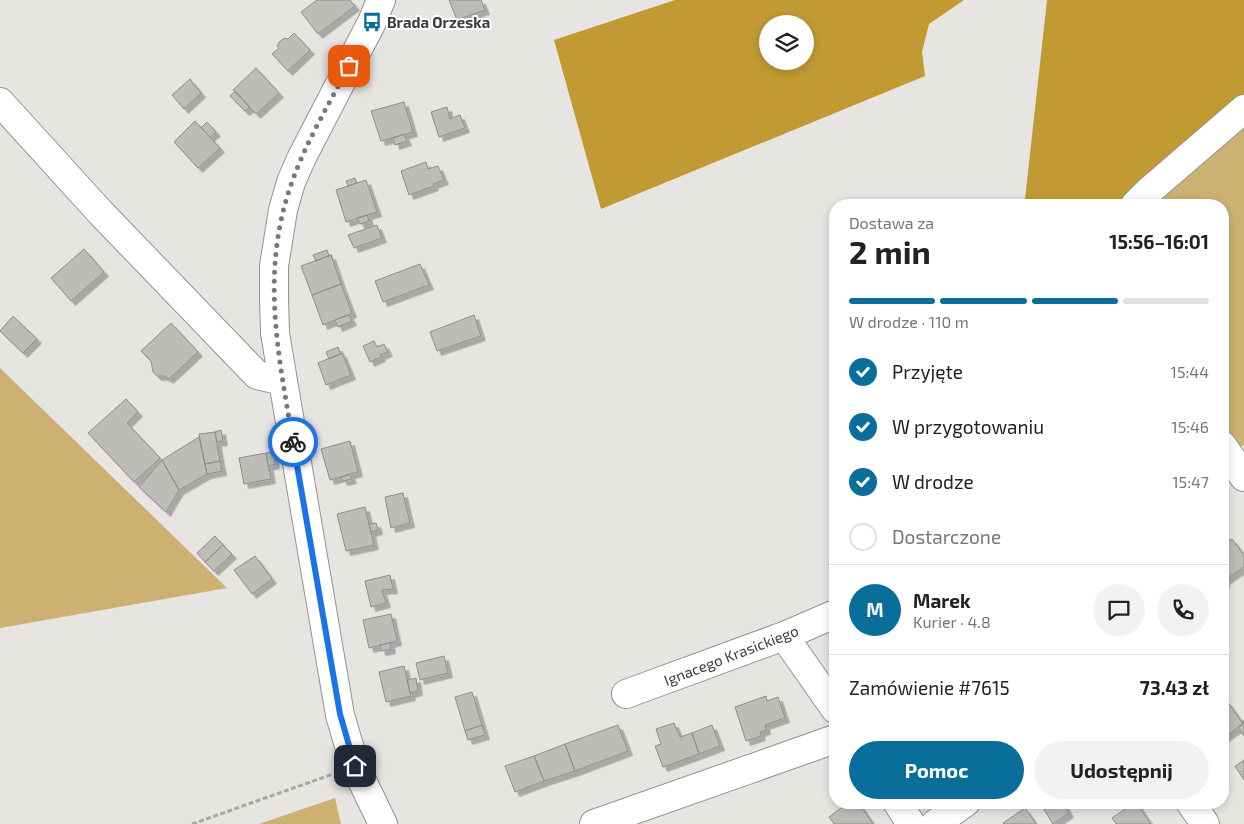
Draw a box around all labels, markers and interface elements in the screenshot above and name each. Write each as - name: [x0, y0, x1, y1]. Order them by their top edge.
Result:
- bus stop icon: Brada Orzeska: [361, 11, 383, 33]
- place label: Brada Orzeska: [387, 13, 490, 31]
- map controls: [759, 15, 814, 70]
- button: layers: [759, 15, 814, 70]
- pin: [328, 45, 370, 87]
- icon: bag: [335, 52, 363, 80]
- text: Dostawa za: [849, 213, 934, 232]
- text: 15:56–16:01: [1109, 230, 1209, 253]
- text: 2 min: [849, 232, 931, 270]
- text: W drodze · 110 m: [849, 312, 969, 331]
- icon: check: [849, 358, 877, 386]
- text: Przyjęte: [892, 360, 963, 383]
- text: 15:44: [1171, 362, 1209, 381]
- icon: check: [849, 413, 877, 441]
- text: W przygotowaniu: [892, 415, 1044, 438]
- courier: [268, 417, 318, 467]
- text: 15:46: [1171, 417, 1209, 436]
- icon: bike: [279, 428, 307, 456]
- icon: check: [849, 468, 877, 496]
- text: W drodze: [892, 470, 974, 493]
- text: 15:47: [1172, 472, 1209, 491]
- text: Dostarczone: [892, 525, 1001, 548]
- button: chat: [1093, 584, 1145, 636]
- button: phone: [1157, 584, 1209, 636]
- text: Marek: [913, 589, 971, 612]
- text: M: [866, 598, 884, 621]
- text: Kurier · 4.8: [913, 612, 991, 631]
- street label: Ignacego Krasickiego: [661, 621, 801, 689]
- text: Zamówienie #7615: [849, 676, 1010, 699]
- text: 73.43 zł: [1140, 676, 1209, 699]
- button: Pomoc: [849, 741, 1024, 799]
- button: Udostępnij: [1034, 741, 1209, 799]
- pin: [334, 745, 376, 787]
- icon: home: [341, 752, 369, 780]

